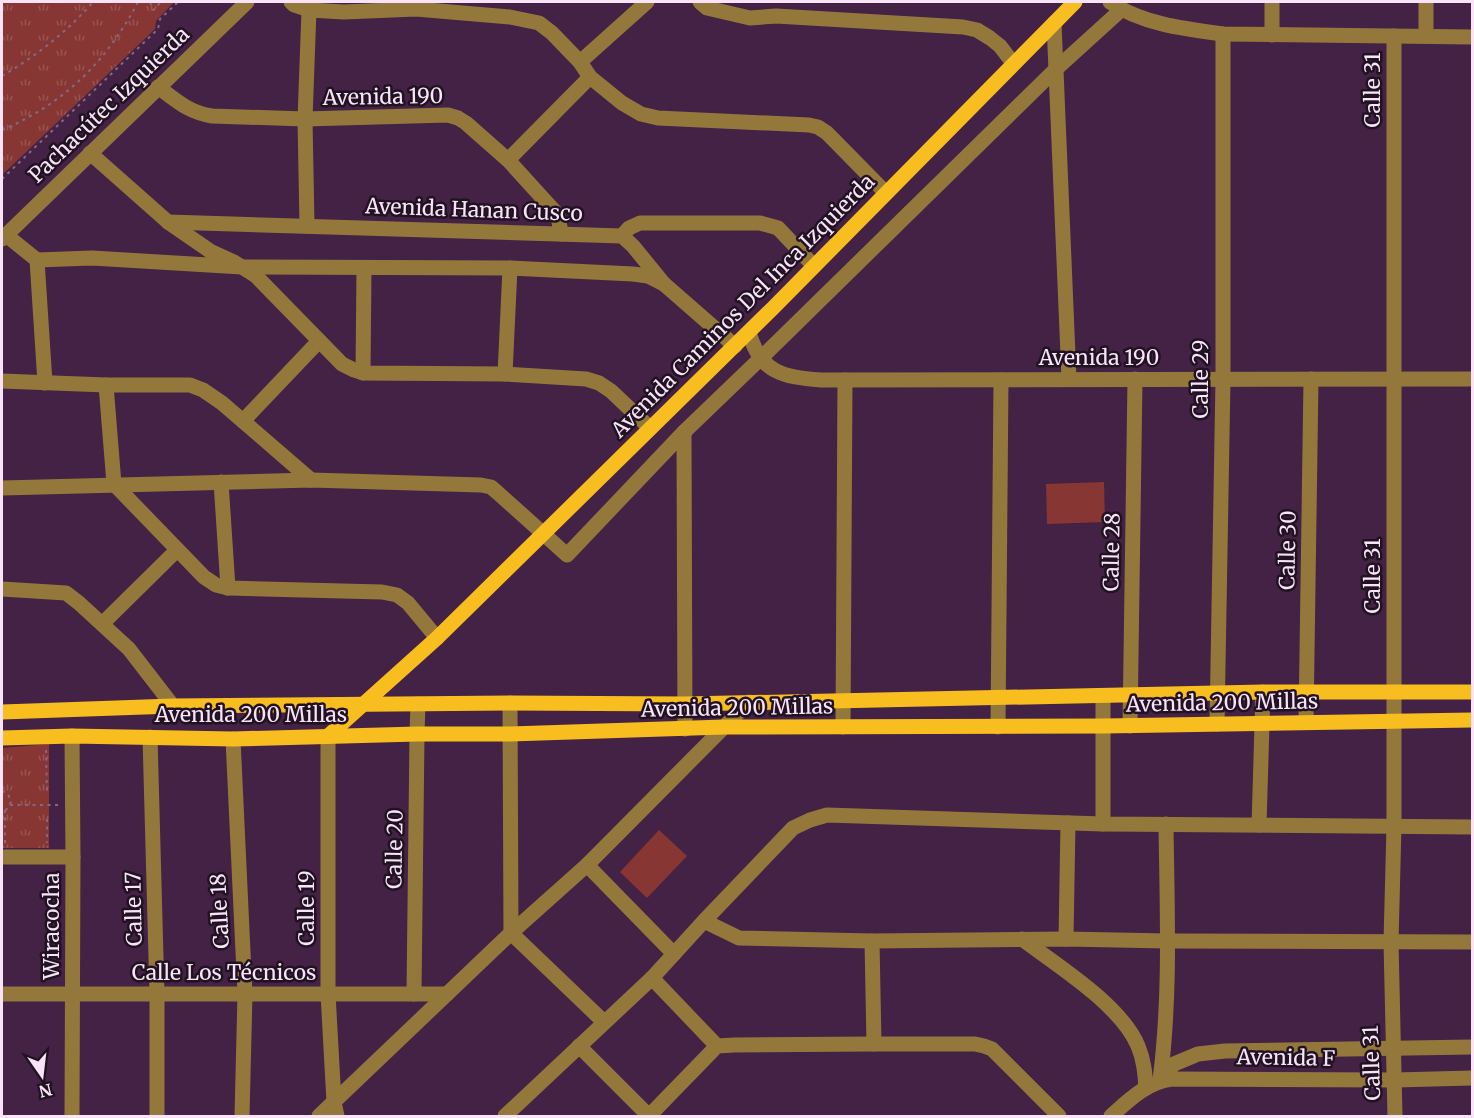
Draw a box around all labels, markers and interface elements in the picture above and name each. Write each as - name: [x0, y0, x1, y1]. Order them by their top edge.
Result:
- street label: Pachacútec Izquierda: [23, 21, 195, 188]
- street label: Calle 31: [1359, 53, 1386, 127]
- street label: Avenida 190: [321, 82, 444, 111]
- street label: Avenida Caminos Del Inca Izquierda: [604, 168, 880, 444]
- street label: Avenida Hanan Cusco: [364, 192, 583, 227]
- street label: Calle 29: [1187, 340, 1214, 418]
- street label: Avenida 190: [1038, 344, 1159, 371]
- street label: Calle 30: [1273, 510, 1302, 590]
- street label: Calle 28: [1097, 512, 1126, 592]
- street label: Calle 31: [1359, 539, 1386, 613]
- street label: Avenida 200 Millas: [1125, 687, 1318, 718]
- street label: Avenida 200 Millas: [640, 692, 833, 723]
- street label: Avenida 200 Millas: [154, 701, 347, 728]
- street label: Calle 20: [380, 809, 409, 889]
- street label: Calle 19: [293, 870, 320, 946]
- street label: Calle 17: [119, 872, 148, 946]
- street label: Wiracocha: [38, 873, 65, 980]
- street label: Calle 18: [204, 873, 235, 949]
- street label: Calle Los Técnicos: [132, 959, 316, 986]
- street label: Calle 31: [1357, 1025, 1386, 1101]
- street label: Avenida F: [1235, 1043, 1336, 1072]
- north arrow: [12, 1046, 72, 1106]
- text: N: [37, 1079, 54, 1102]

